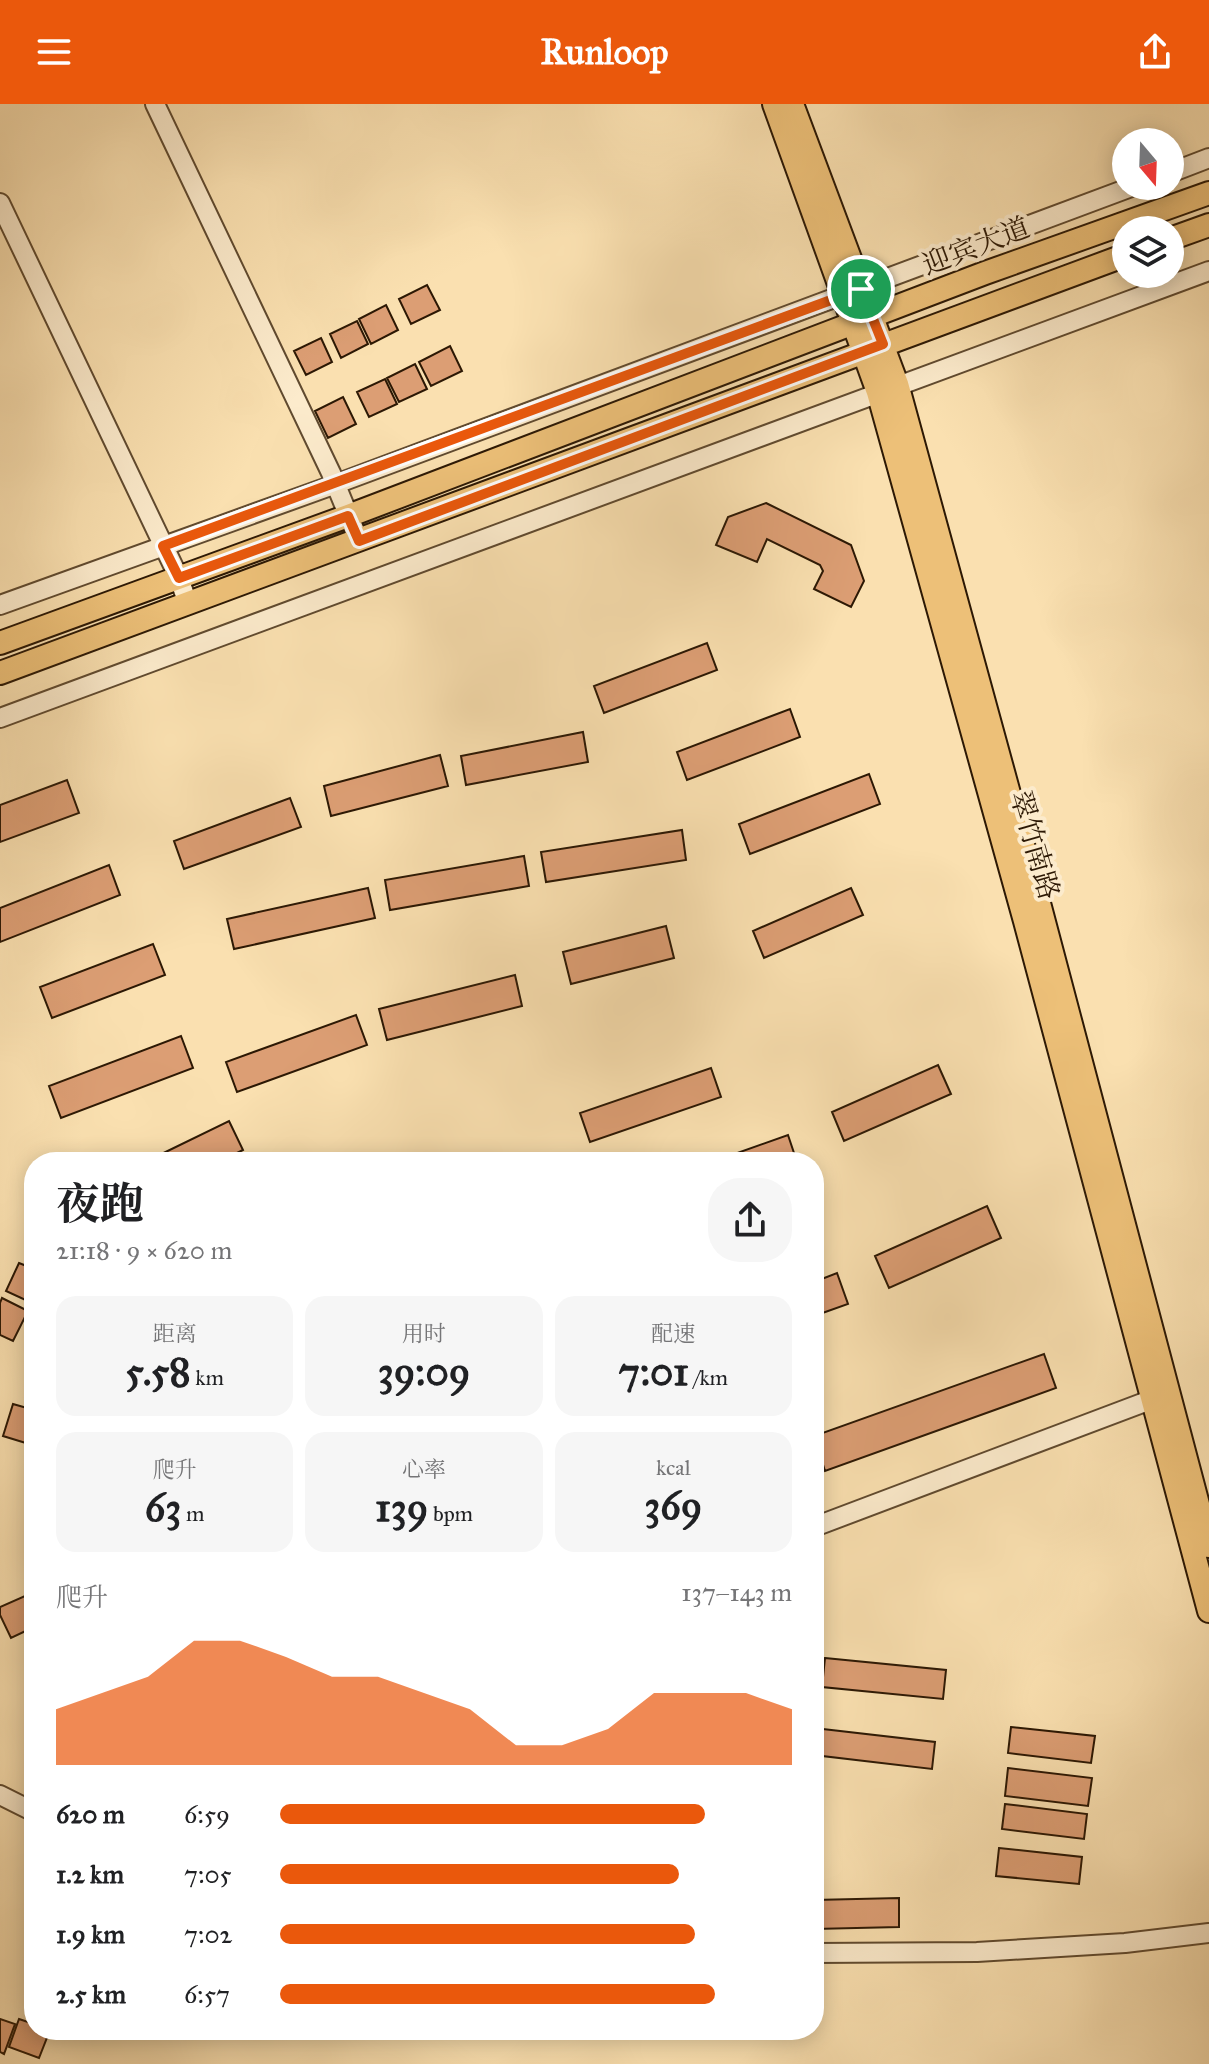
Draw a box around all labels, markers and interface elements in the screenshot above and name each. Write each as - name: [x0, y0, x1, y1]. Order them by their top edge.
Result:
- icon: menu: [32, 30, 76, 74]
- text: Runloop: [540, 30, 669, 74]
- icon: share: [1133, 30, 1177, 74]
- north arrow: [1112, 128, 1184, 200]
- map controls: [1112, 128, 1184, 288]
- street label: 迎宾大道: [917, 210, 1035, 282]
- button: layers: [1112, 216, 1184, 288]
- pin: [827, 255, 895, 323]
- icon: arrive: [839, 267, 883, 311]
- street label: 翠竹南路: [1003, 786, 1067, 904]
- text: 夜跑: [56, 1177, 144, 1231]
- button: share: [708, 1178, 792, 1262]
- text: 21:18 · 9 × 620 m: [56, 1234, 232, 1266]
- text: 距离: [153, 1320, 197, 1347]
- text: 用时: [402, 1320, 446, 1347]
- text: 配速: [651, 1320, 695, 1347]
- text: 5.58: [125, 1347, 191, 1396]
- text: 39:09: [378, 1347, 470, 1396]
- text: 7:01: [619, 1347, 689, 1396]
- text: km: [191, 1364, 224, 1391]
- text: /km: [689, 1364, 728, 1391]
- text: kcal: [656, 1454, 691, 1481]
- text: 爬升: [153, 1456, 197, 1483]
- text: 心率: [402, 1456, 446, 1483]
- text: 369: [644, 1481, 702, 1530]
- text: 63: [145, 1483, 181, 1532]
- text: 139: [375, 1483, 428, 1532]
- text: m: [181, 1500, 205, 1527]
- text: bpm: [428, 1500, 473, 1527]
- text: 137–143 m: [681, 1576, 792, 1608]
- text: 爬升: [56, 1581, 108, 1613]
- text: 620 m: [56, 1798, 125, 1830]
- text: 6:59: [184, 1798, 230, 1830]
- text: 1.2 km: [56, 1858, 124, 1890]
- text: 7:05: [184, 1858, 232, 1890]
- text: 1.9 km: [56, 1918, 125, 1950]
- text: 7:02: [184, 1918, 232, 1950]
- text: 2.5 km: [56, 1978, 126, 2010]
- text: 6:57: [184, 1978, 230, 2010]

